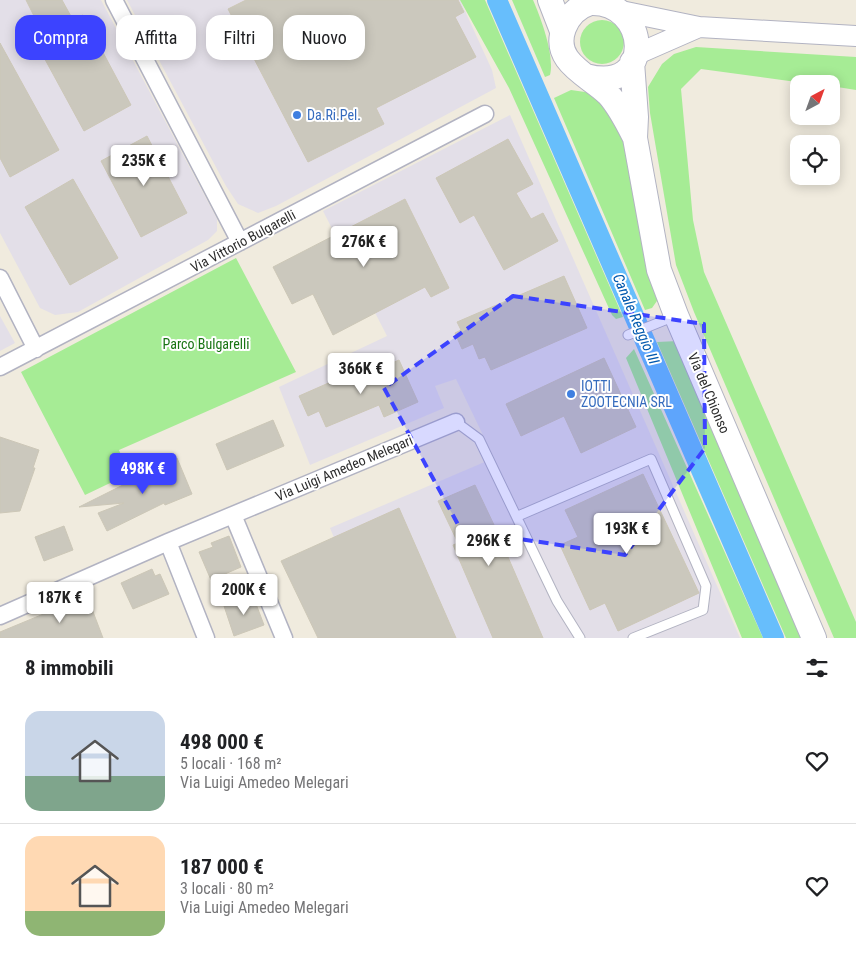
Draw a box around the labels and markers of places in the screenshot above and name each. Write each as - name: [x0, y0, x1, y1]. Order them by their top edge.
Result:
- place label: Da.Ri.Pel.: [307, 107, 361, 123]
- marker: Da.Ri.Pel.: [291, 109, 303, 121]
- pin: 235K €: [103, 144, 185, 187]
- pin: 276K €: [323, 226, 405, 268]
- pin: 366K €: [320, 352, 402, 395]
- place label: IOTTI ZOOTECNIA SRL: [581, 378, 672, 410]
- marker: IOTTI ZOOTECNIA SRL: [565, 388, 577, 400]
- pin: 498K €: [102, 452, 184, 495]
- pin: 193K €: [586, 512, 668, 555]
- pin: 296K €: [448, 524, 530, 567]
- pin: 200K €: [203, 574, 285, 616]
- pin: 187K €: [19, 582, 101, 624]

